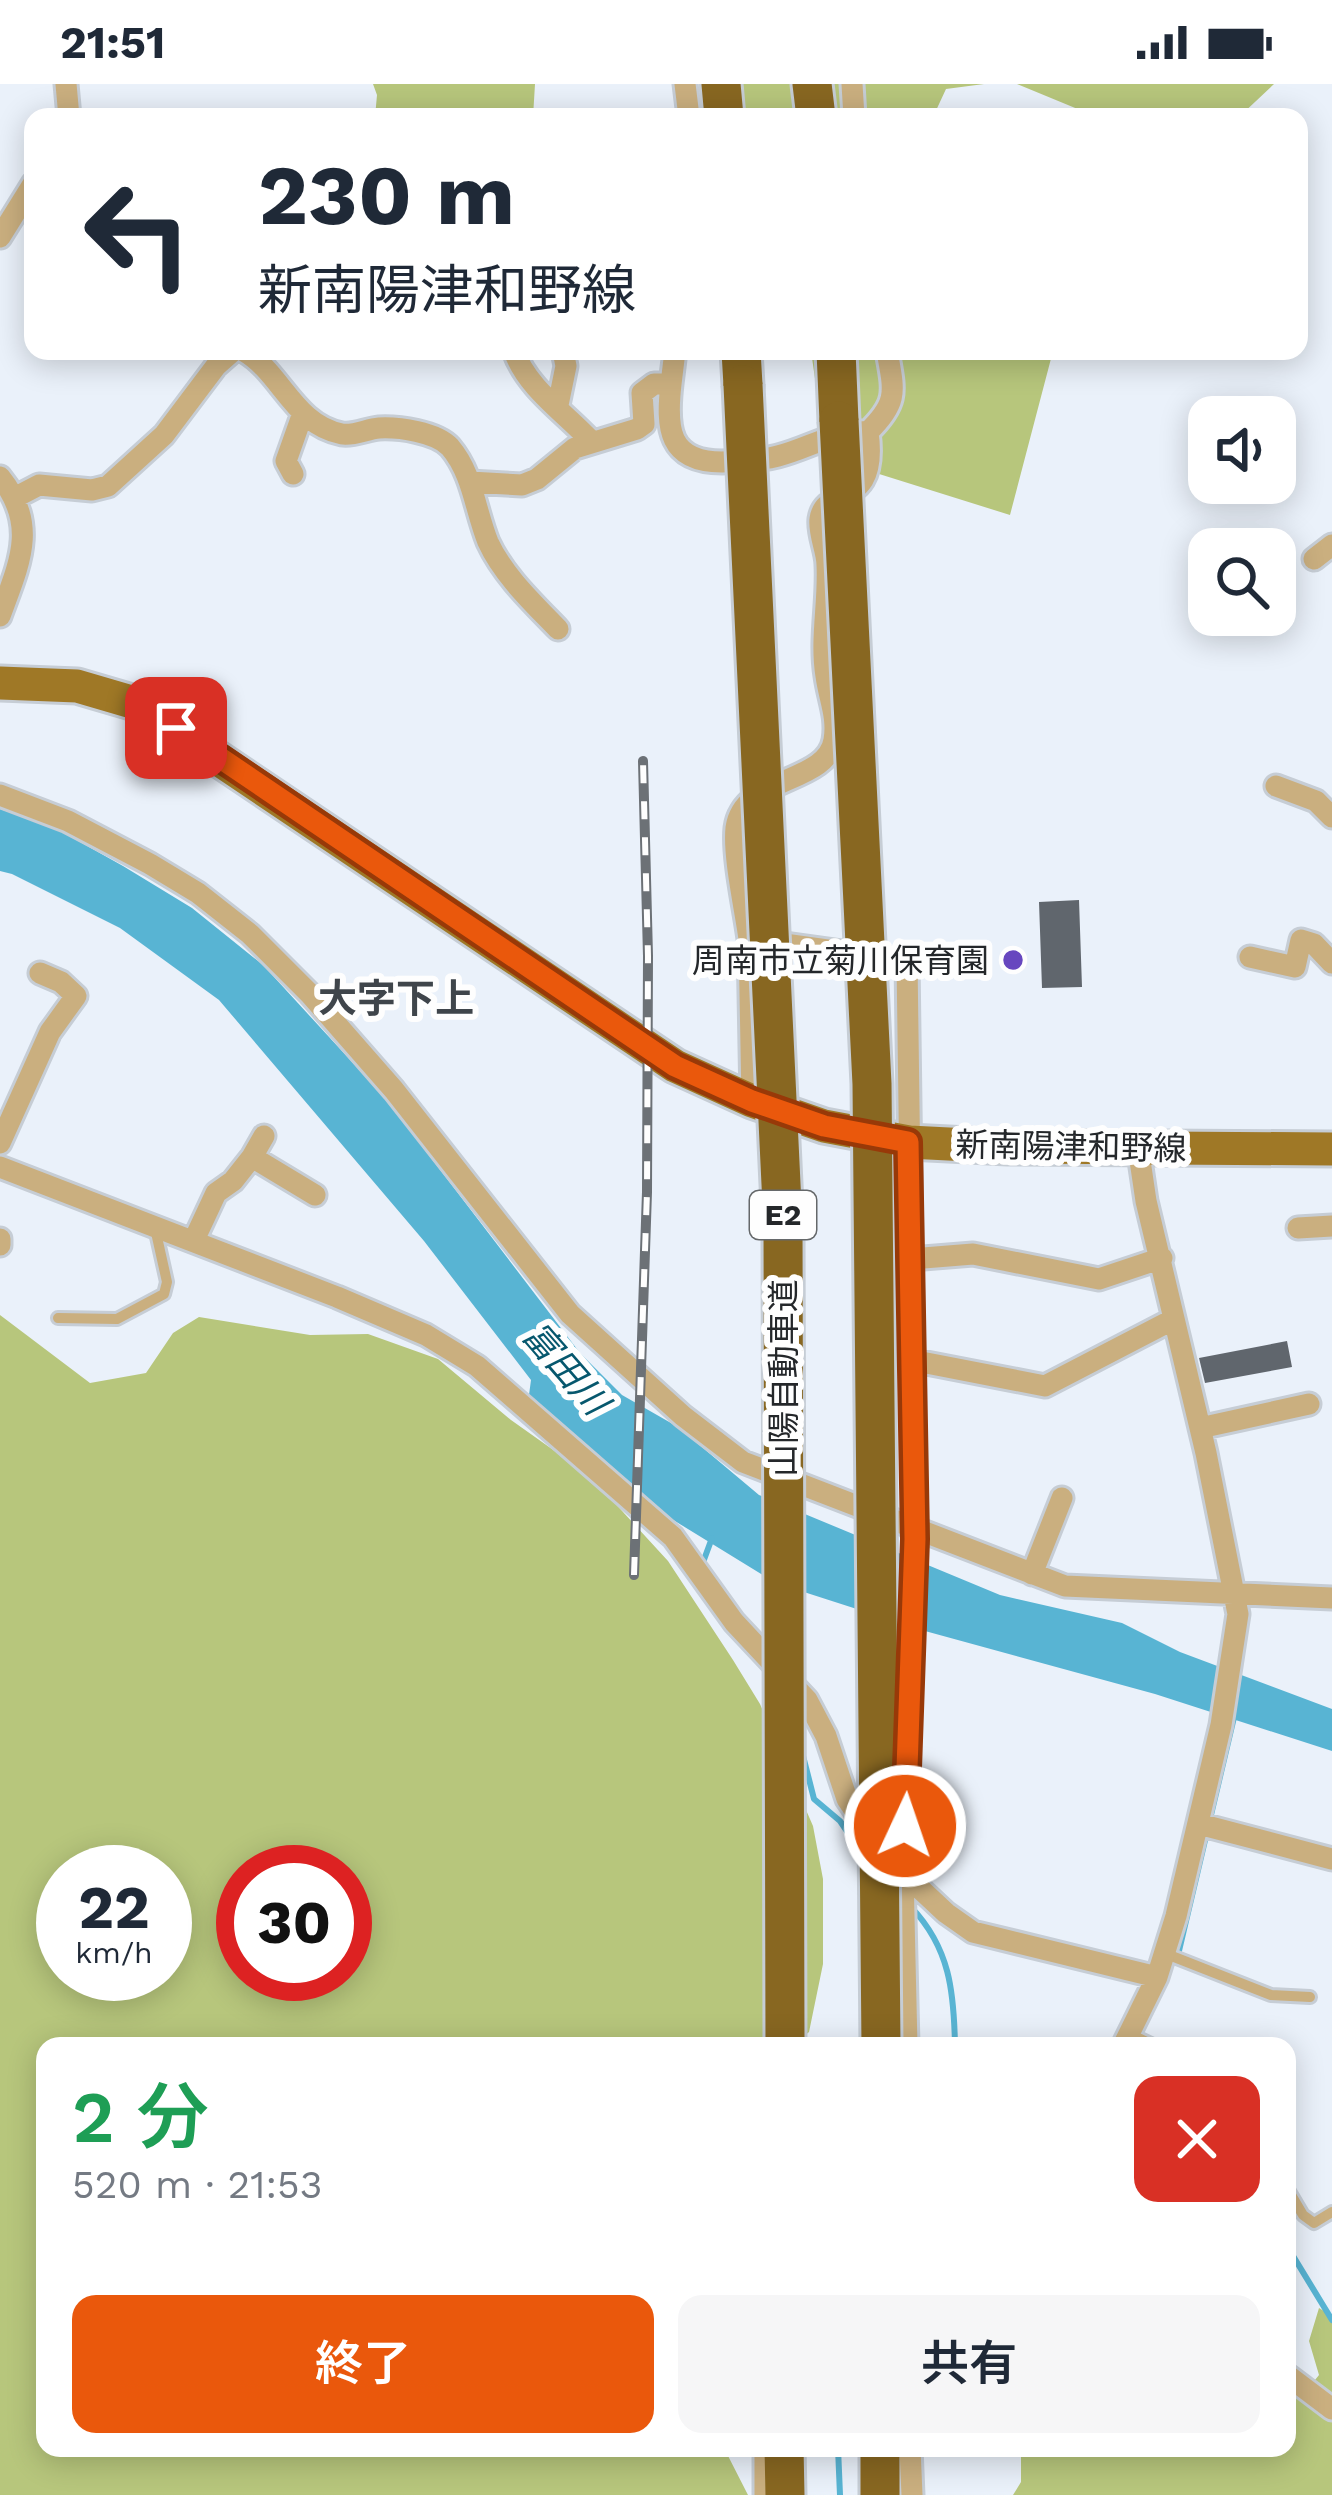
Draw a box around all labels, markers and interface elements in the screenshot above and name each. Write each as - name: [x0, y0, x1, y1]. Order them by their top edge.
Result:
- text: 21:51: [60, 16, 165, 69]
- text: 230 m: [258, 146, 515, 244]
- icon: left: [60, 156, 216, 312]
- text: 新南陽津和野線: [258, 259, 636, 322]
- map controls: [1188, 396, 1296, 636]
- button: sound: [1188, 396, 1296, 504]
- button: search: [1188, 528, 1296, 636]
- pin: [125, 677, 227, 779]
- icon: arrive: [143, 695, 209, 761]
- place label: 周南市立菊川保育園: [692, 941, 989, 980]
- marker: 周南市立菊川保育園: [1000, 947, 1026, 973]
- district label: 大字下上: [318, 976, 474, 1021]
- street label: 新南陽津和野線: [955, 1125, 1187, 1168]
- road number: E2: [750, 1191, 816, 1239]
- street label: 山陽自動車道: [764, 1279, 803, 1477]
- water label: 富田川: [514, 1314, 619, 1426]
- position arrow: [842, 1763, 968, 1889]
- speed limit sign: 30: [216, 1845, 372, 2001]
- text: 22: [78, 1872, 150, 1943]
- text: km/h: [75, 1935, 153, 1970]
- text: 2 分: [72, 2075, 209, 2159]
- button: close: [1134, 2076, 1260, 2202]
- text: 520 m · 21:53: [72, 2162, 323, 2207]
- button: 終了: [72, 2295, 654, 2433]
- button: 共有: [678, 2295, 1260, 2433]

